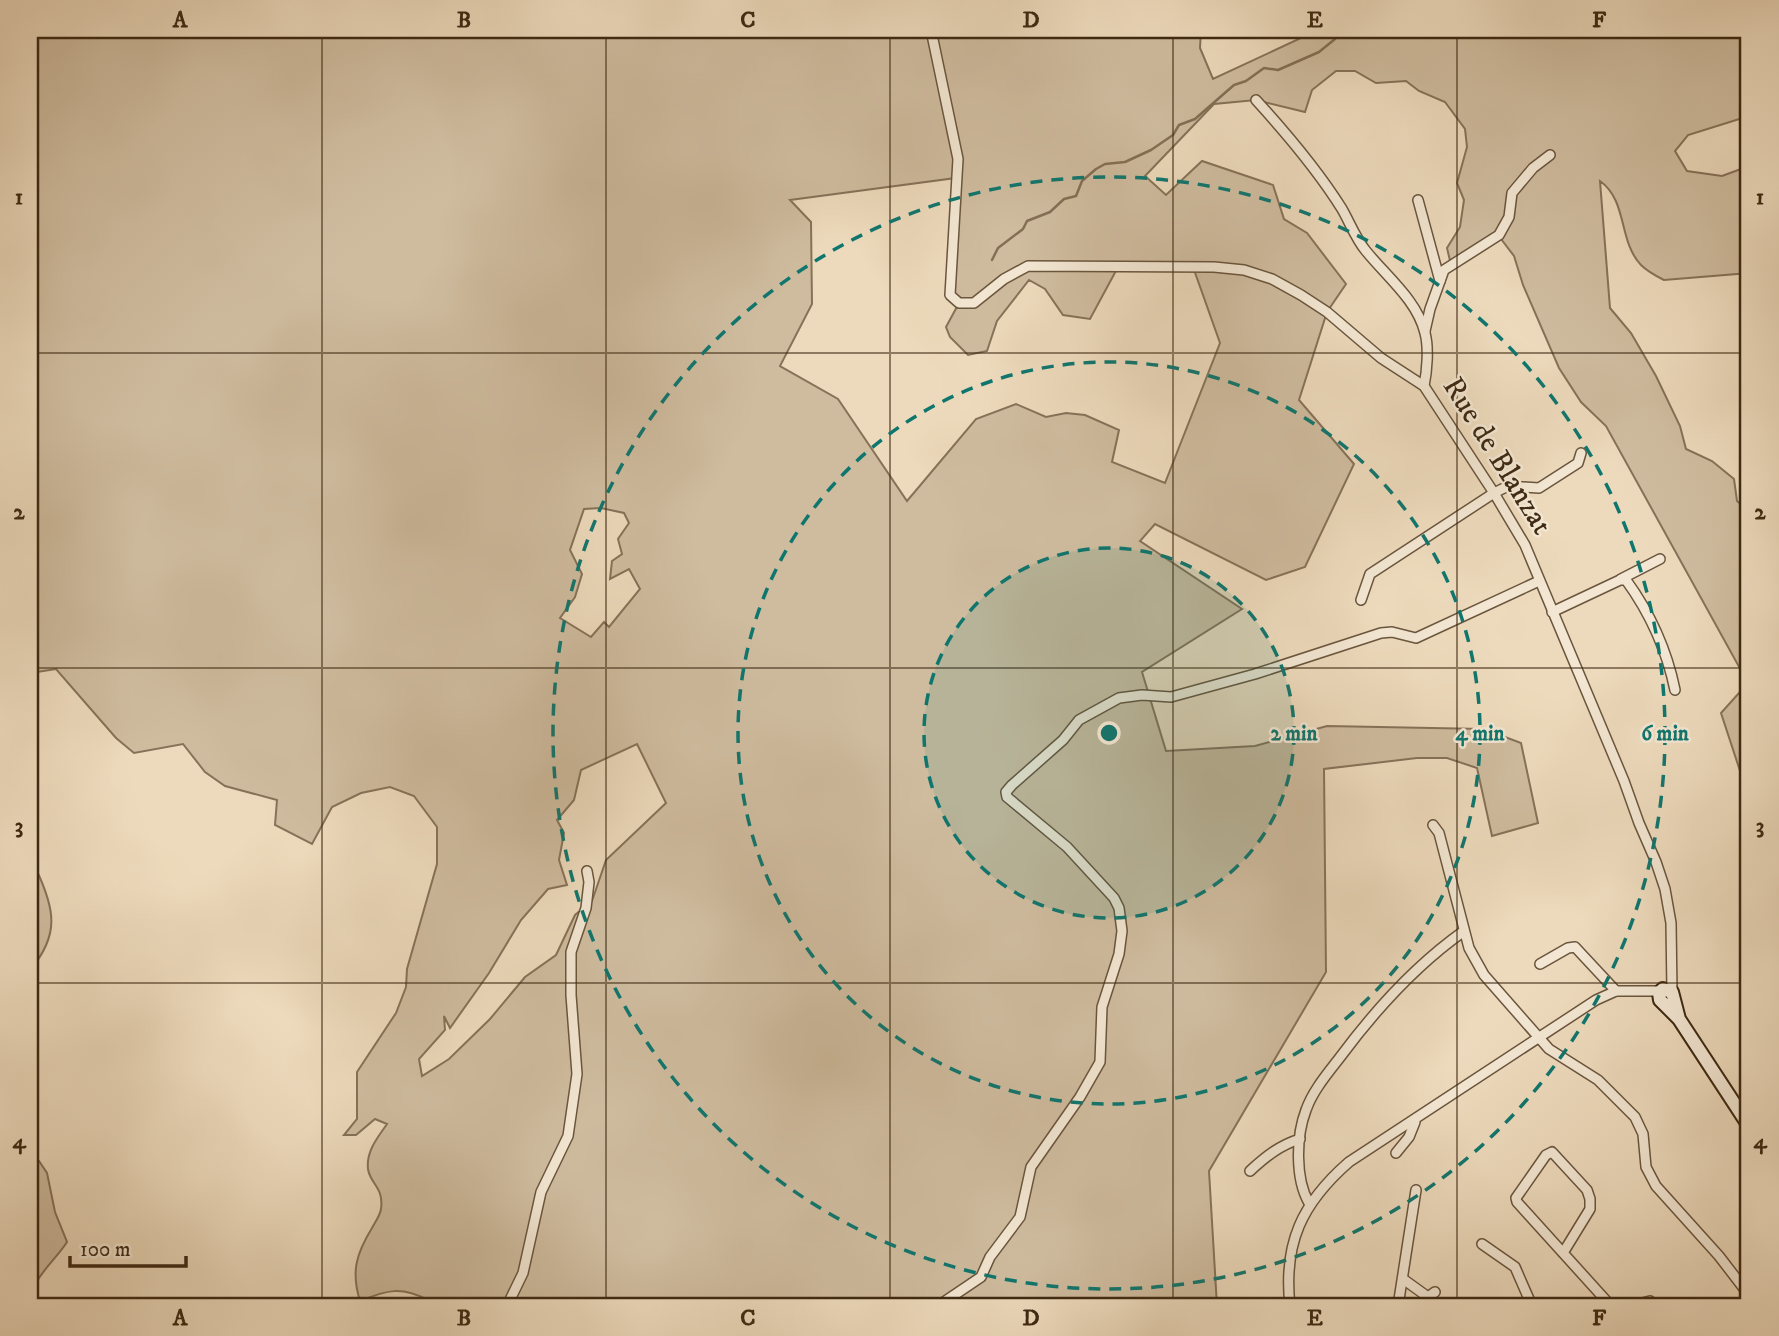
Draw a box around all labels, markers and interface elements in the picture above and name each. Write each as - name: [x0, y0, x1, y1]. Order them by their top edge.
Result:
- text: A: [172, 6, 189, 35]
- text: B: [457, 6, 471, 35]
- text: C: [740, 6, 756, 35]
- text: D: [1022, 6, 1040, 35]
- text: E: [1307, 6, 1323, 35]
- text: F: [1592, 6, 1607, 35]
- text: 1: [15, 183, 23, 212]
- text: 1: [1756, 183, 1764, 212]
- street label: Rue de Blanzat: [1434, 370, 1560, 542]
- text: 2: [13, 498, 25, 527]
- text: 2: [1754, 498, 1766, 527]
- centre of rings: [1097, 721, 1121, 745]
- text: 2 min: [1271, 721, 1319, 747]
- text: 4 min: [1456, 721, 1505, 747]
- text: 6 min: [1641, 721, 1690, 747]
- text: 3: [15, 812, 23, 841]
- text: 3: [1756, 812, 1764, 841]
- text: 4: [12, 1127, 27, 1156]
- text: 4: [1753, 1127, 1768, 1156]
- scale bar: [70, 1224, 186, 1268]
- text: 100 m: [80, 1237, 131, 1263]
- text: A: [172, 1304, 189, 1333]
- text: B: [457, 1304, 471, 1333]
- text: C: [740, 1304, 756, 1333]
- text: D: [1022, 1304, 1040, 1333]
- text: E: [1307, 1304, 1323, 1333]
- text: F: [1592, 1304, 1607, 1333]

